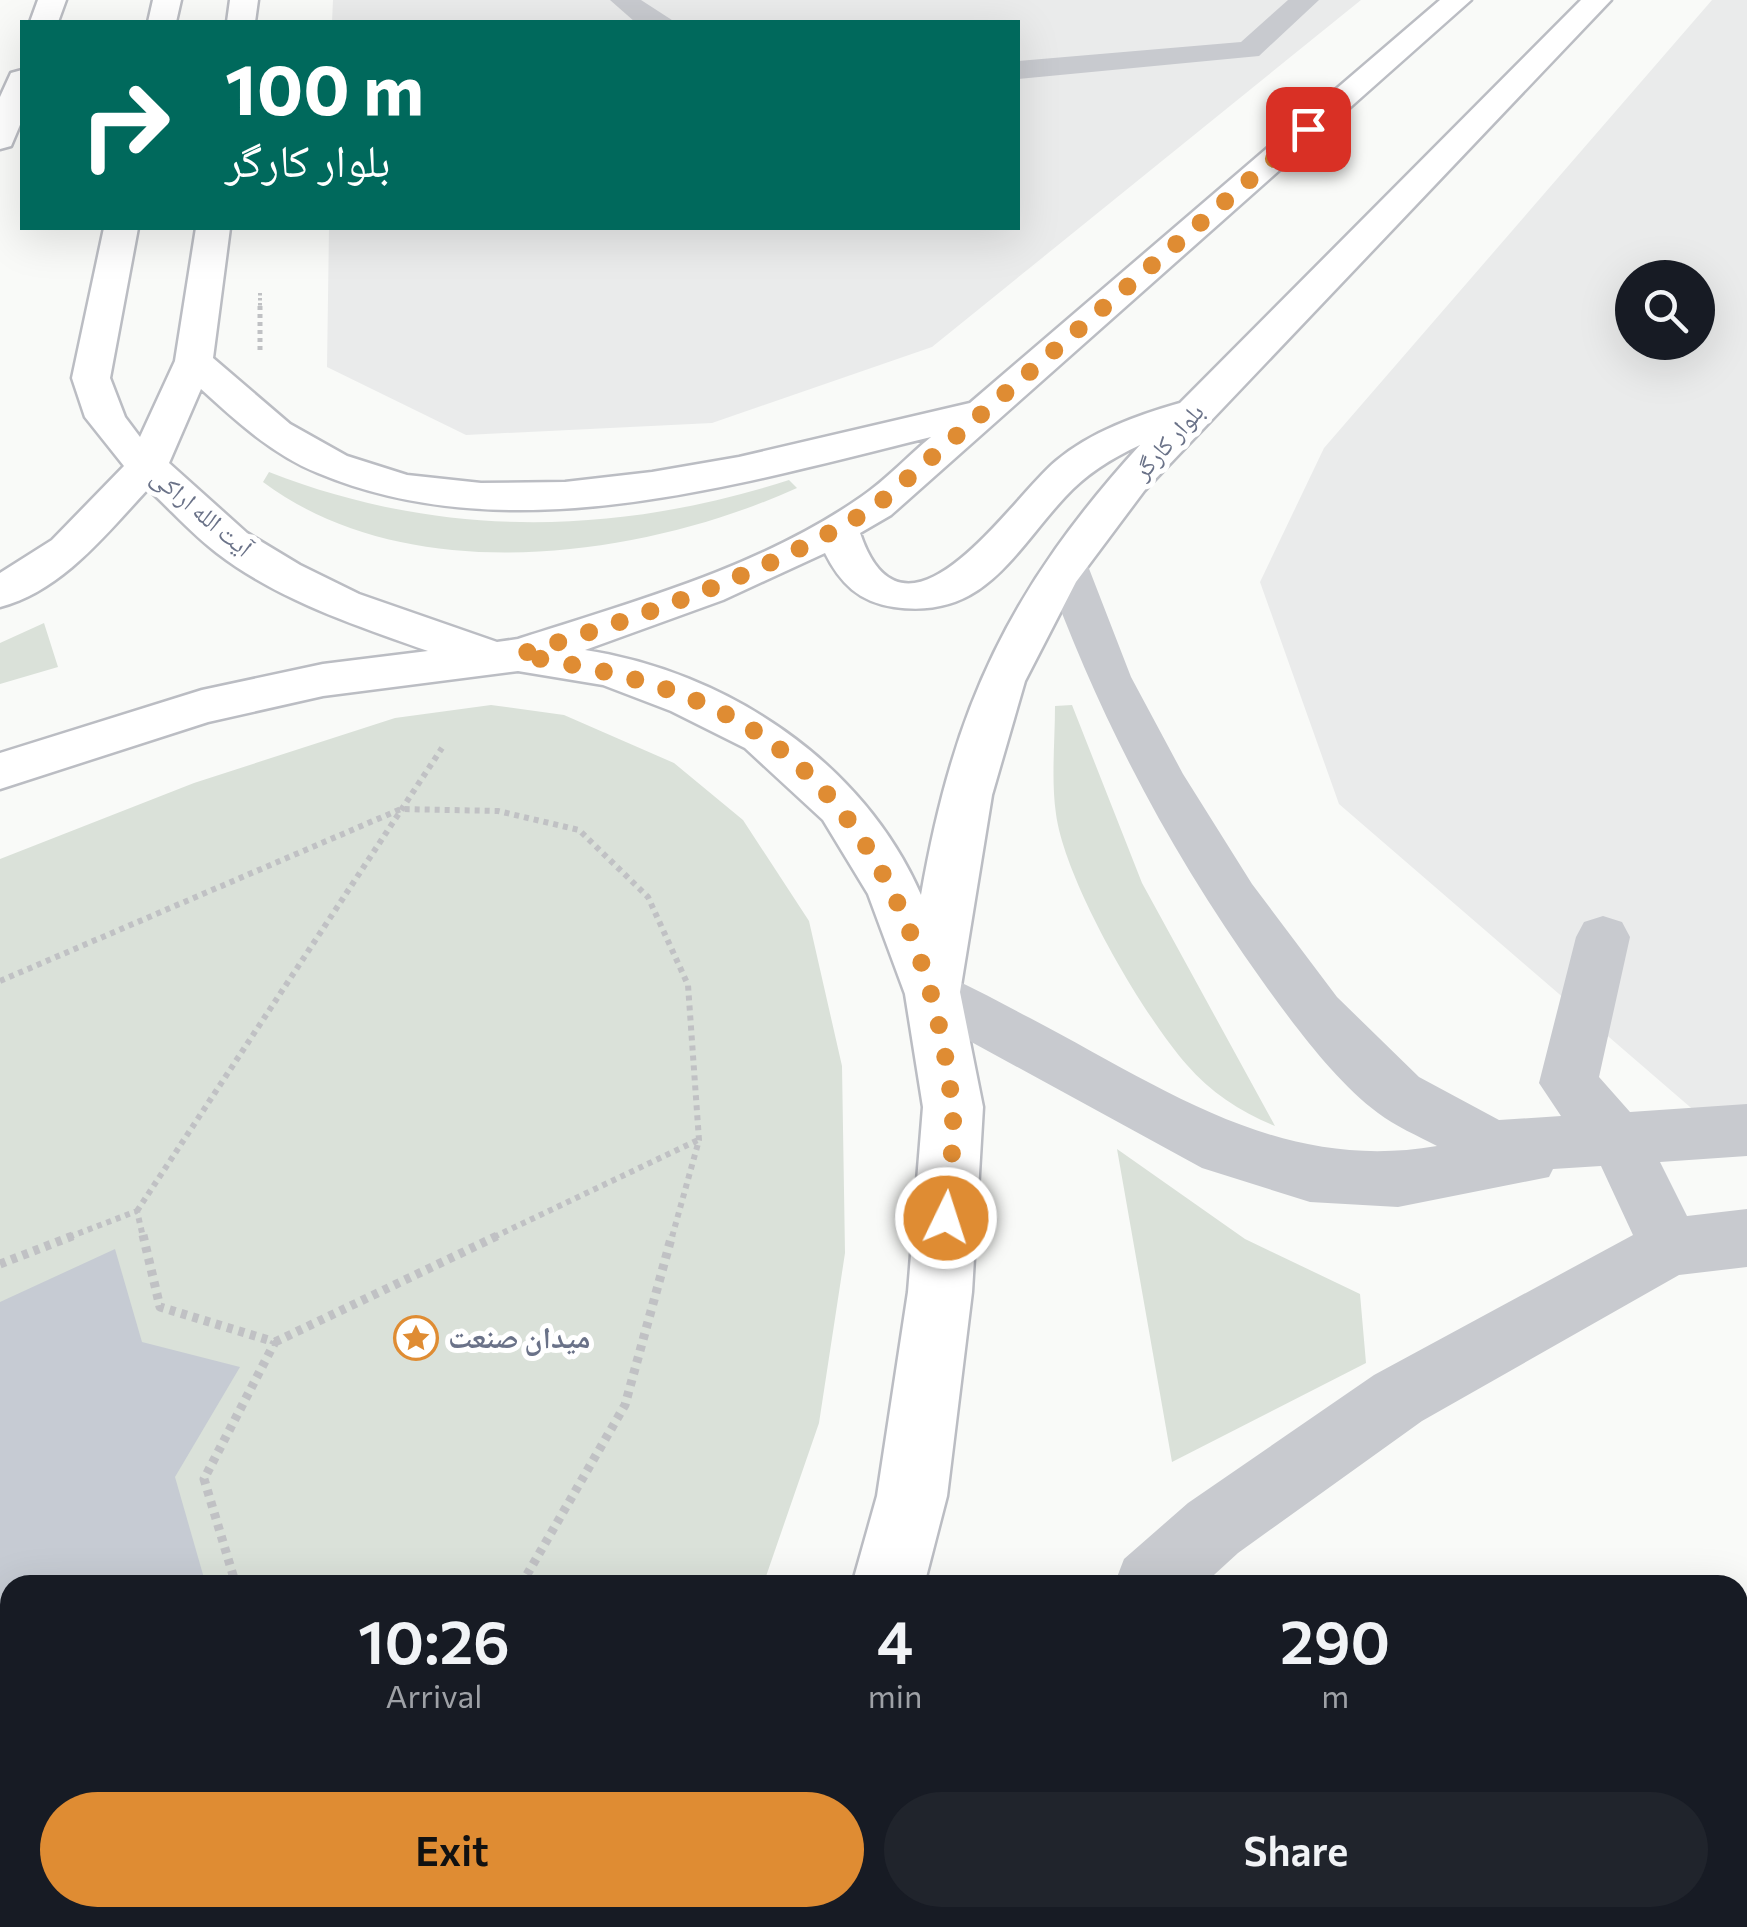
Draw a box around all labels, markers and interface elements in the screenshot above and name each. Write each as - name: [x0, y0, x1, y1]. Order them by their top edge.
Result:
- text: 100 m: [225, 44, 424, 129]
- icon: right: [60, 60, 190, 190]
- pin: [1266, 87, 1351, 172]
- icon: arrive: [1281, 102, 1336, 157]
- text: بلوار کارگر: [225, 131, 390, 186]
- map controls: [1615, 260, 1715, 360]
- button: search: [1615, 260, 1715, 360]
- street label: بلوار کارگر: [1125, 396, 1210, 486]
- street label: آیت الله اراکی: [145, 460, 260, 564]
- position arrow: [894, 1166, 998, 1270]
- place icon: میدان صنعت: [393, 1315, 439, 1361]
- place label: میدان صنعت: [448, 1317, 590, 1356]
- text: 10:26: [358, 1603, 510, 1676]
- text: 4: [877, 1603, 913, 1676]
- text: 290: [1280, 1603, 1390, 1676]
- text: Arrival: [385, 1675, 482, 1715]
- text: min: [868, 1675, 922, 1715]
- text: m: [1321, 1675, 1349, 1715]
- button: Exit: [40, 1792, 864, 1907]
- button: Share: [884, 1792, 1708, 1907]

